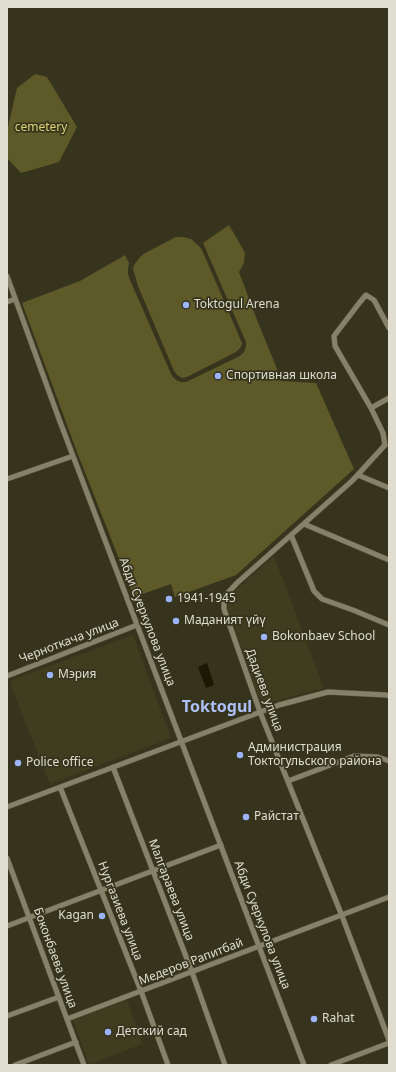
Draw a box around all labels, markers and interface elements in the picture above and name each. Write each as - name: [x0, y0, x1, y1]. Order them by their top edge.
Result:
- park label: cemetery: [15, 121, 67, 135]
- place label: Toktogul Arena: [194, 298, 279, 312]
- marker: Toktogul Arena: [181, 300, 191, 310]
- place label: Спортивная школа: [226, 369, 337, 383]
- marker: Спортивная школа: [213, 371, 223, 381]
- street label: Абди Суеркулова улица: [116, 556, 178, 688]
- place label: 1941-1945: [177, 592, 236, 606]
- marker: 1941-1945: [164, 594, 174, 604]
- place label: Маданият үйү: [184, 614, 266, 628]
- street label: Черноткача улица: [17, 615, 121, 667]
- marker: Маданият үйү: [171, 616, 181, 626]
- place label: Bokonbaev School: [272, 630, 375, 644]
- marker: Bokonbaev School: [259, 632, 269, 642]
- street label: Дадиева улица: [242, 646, 286, 734]
- place label: Мэрия: [58, 668, 96, 682]
- marker: Мэрия: [45, 670, 55, 680]
- district label: Toktogul: [182, 697, 252, 717]
- place label: Администрация Токтогульского района: [248, 741, 382, 769]
- marker: Администрация Токтогульского района: [235, 750, 245, 760]
- place label: Police office: [26, 756, 93, 770]
- marker: Police office: [13, 758, 23, 768]
- place label: Райстат: [254, 810, 299, 824]
- marker: Райстат: [241, 812, 251, 822]
- street label: Малгараева улица: [145, 837, 197, 943]
- street label: Абди Суеркулова улица: [231, 859, 293, 991]
- street label: Нургазиева улица: [95, 860, 145, 962]
- street label: Боконбаева улица: [30, 906, 80, 1010]
- place label: Kagan: [58, 909, 94, 923]
- marker: Kagan: [97, 911, 107, 921]
- street label: Медеров Рапитбай: [137, 935, 245, 989]
- place label: Rahat: [322, 1012, 355, 1026]
- marker: Rahat: [309, 1014, 319, 1024]
- place label: Детский сад: [116, 1025, 187, 1039]
- marker: Детский сад: [103, 1027, 113, 1037]

